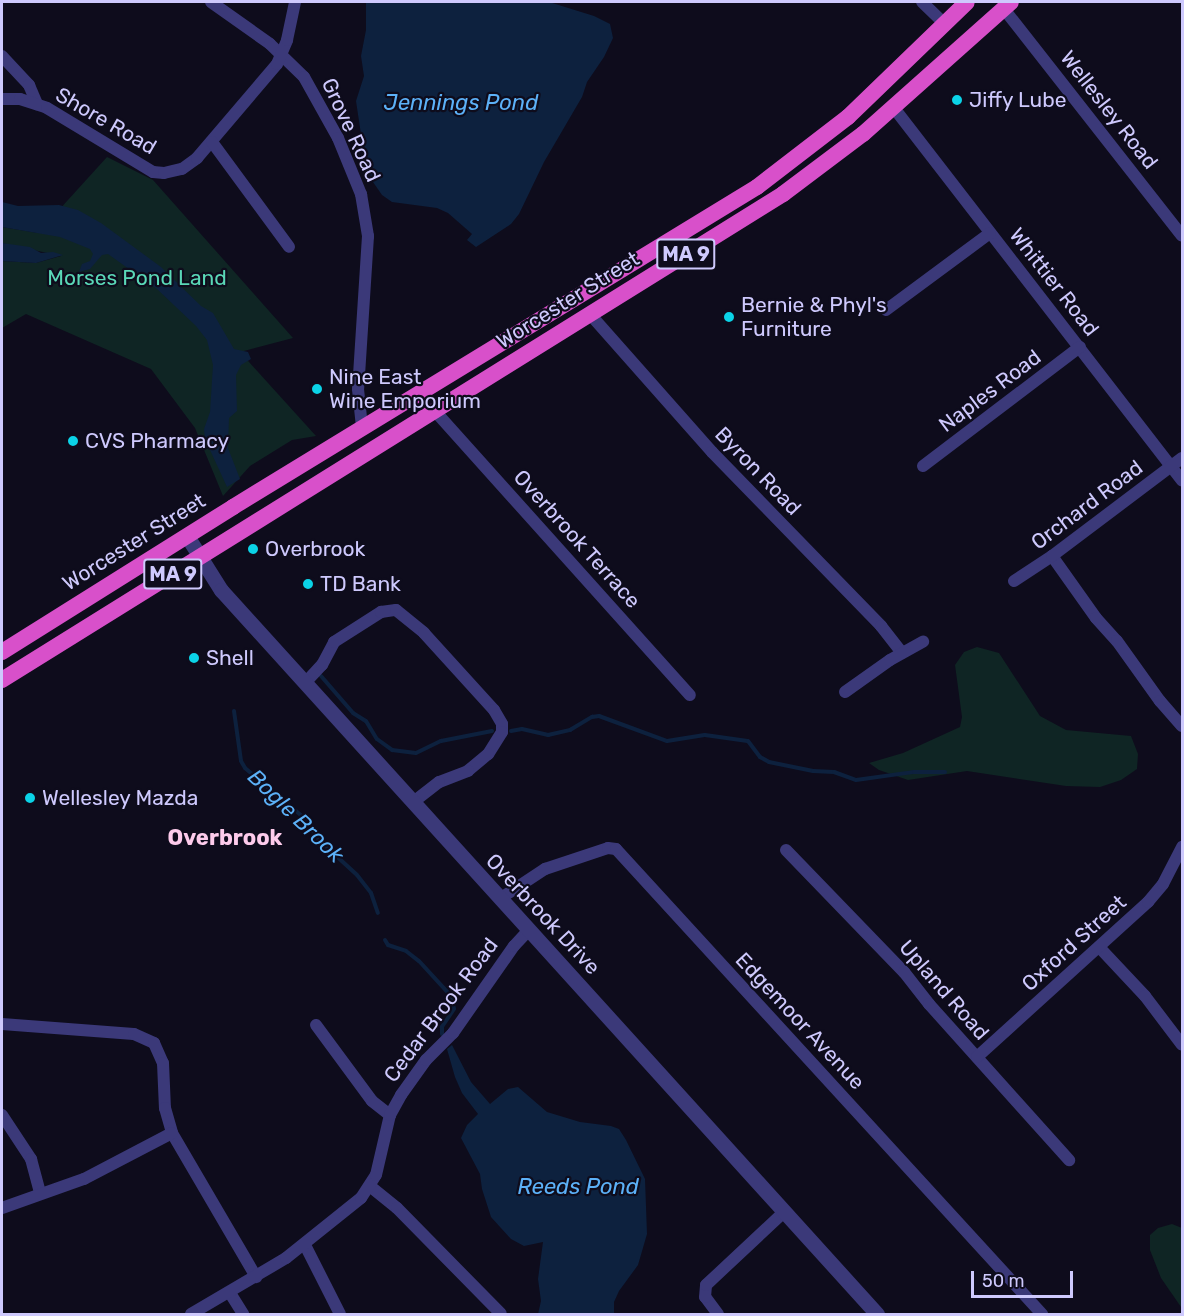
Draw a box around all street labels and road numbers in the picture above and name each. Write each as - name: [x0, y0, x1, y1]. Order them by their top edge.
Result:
- street label: Wellesley Road: [1055, 46, 1163, 174]
- street label: Grove Road: [316, 74, 386, 186]
- street label: Shore Road: [51, 82, 161, 160]
- street label: Whittier Road: [1004, 223, 1104, 341]
- road number: MA 9: [656, 237, 716, 271]
- street label: Worcester Street: [492, 246, 644, 354]
- street label: Naples Road: [934, 344, 1046, 438]
- street label: Byron Road: [710, 422, 806, 520]
- street label: Orchard Road: [1026, 455, 1148, 555]
- street label: Overbrook Terrace: [508, 464, 646, 614]
- street label: Worcester Street: [58, 488, 210, 596]
- road number: MA 9: [143, 557, 203, 591]
- street label: Overbrook Drive: [481, 848, 605, 980]
- street label: Oxford Street: [1017, 890, 1131, 996]
- street label: Cedar Brook Road: [378, 933, 504, 1087]
- street label: Upland Road: [894, 935, 994, 1045]
- street label: Edgemoor Avenue: [730, 947, 870, 1095]

